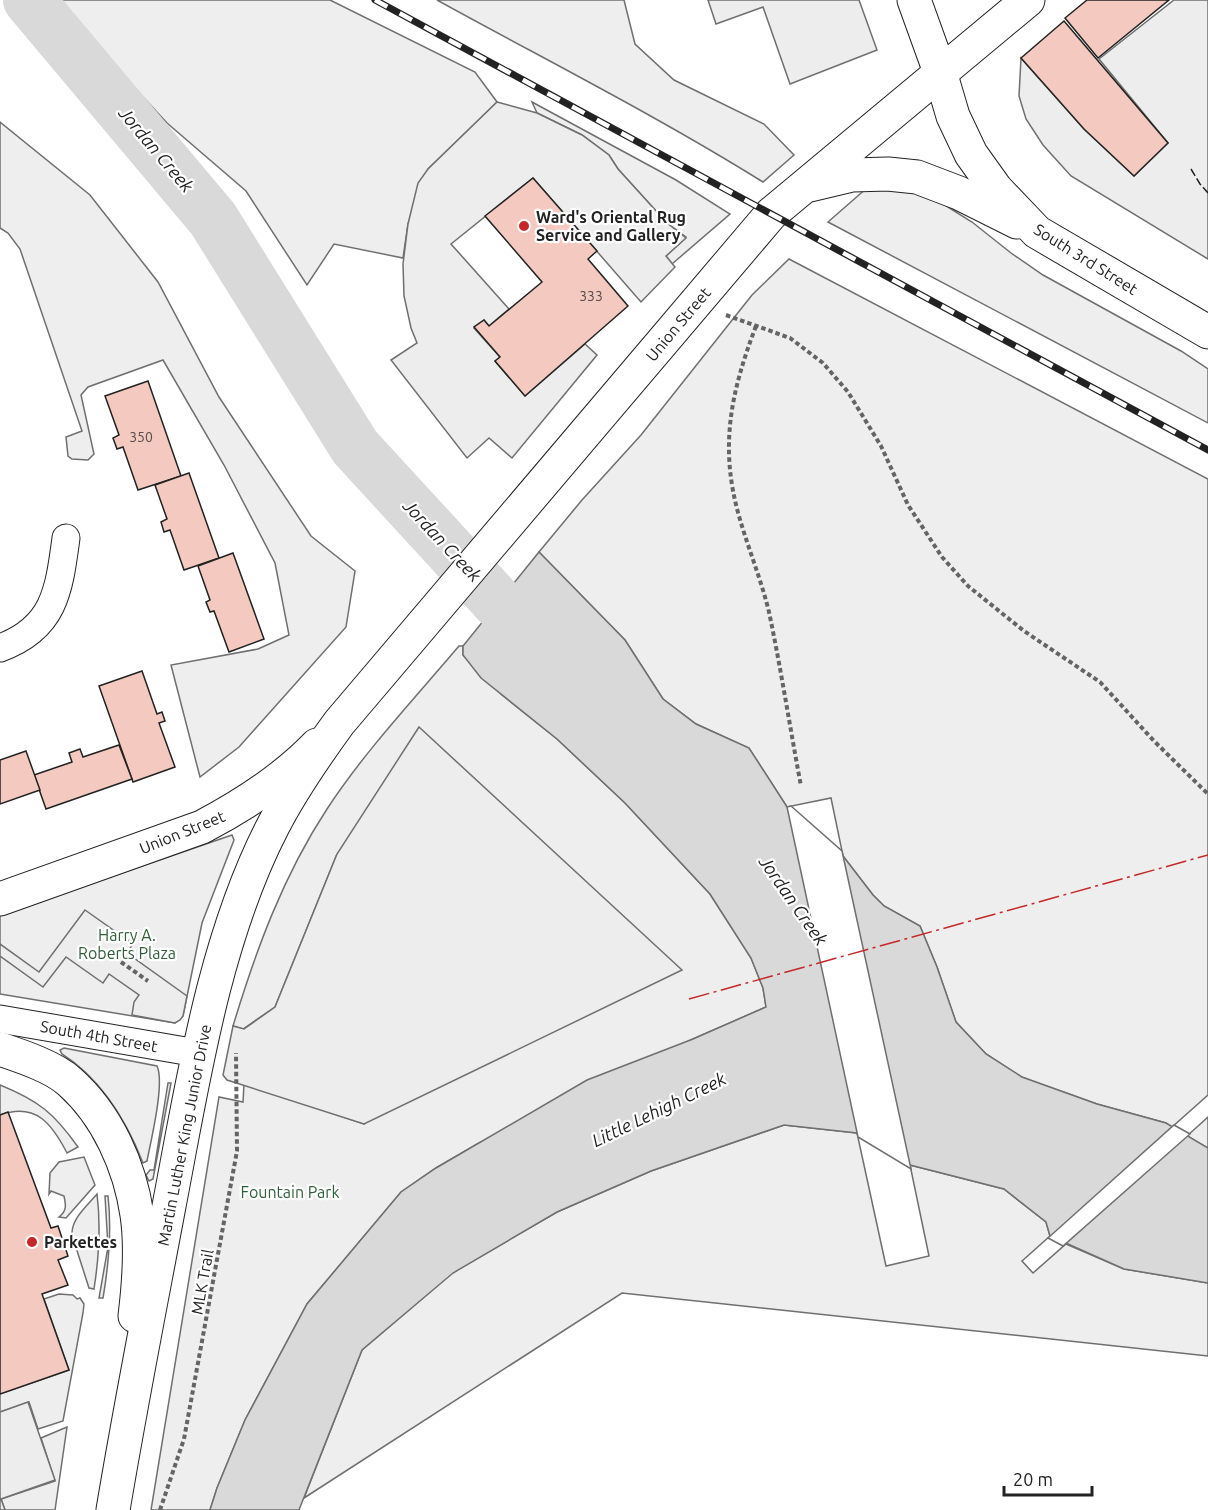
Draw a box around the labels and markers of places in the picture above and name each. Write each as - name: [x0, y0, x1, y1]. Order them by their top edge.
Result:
- place label: Ward's Oriental Rug Service and Gallery: [536, 208, 686, 244]
- marker: Ward's Oriental Rug Service and Gallery: [517, 219, 531, 233]
- place label: Parkettes: [44, 1233, 117, 1251]
- marker: Parkettes: [25, 1235, 39, 1249]

